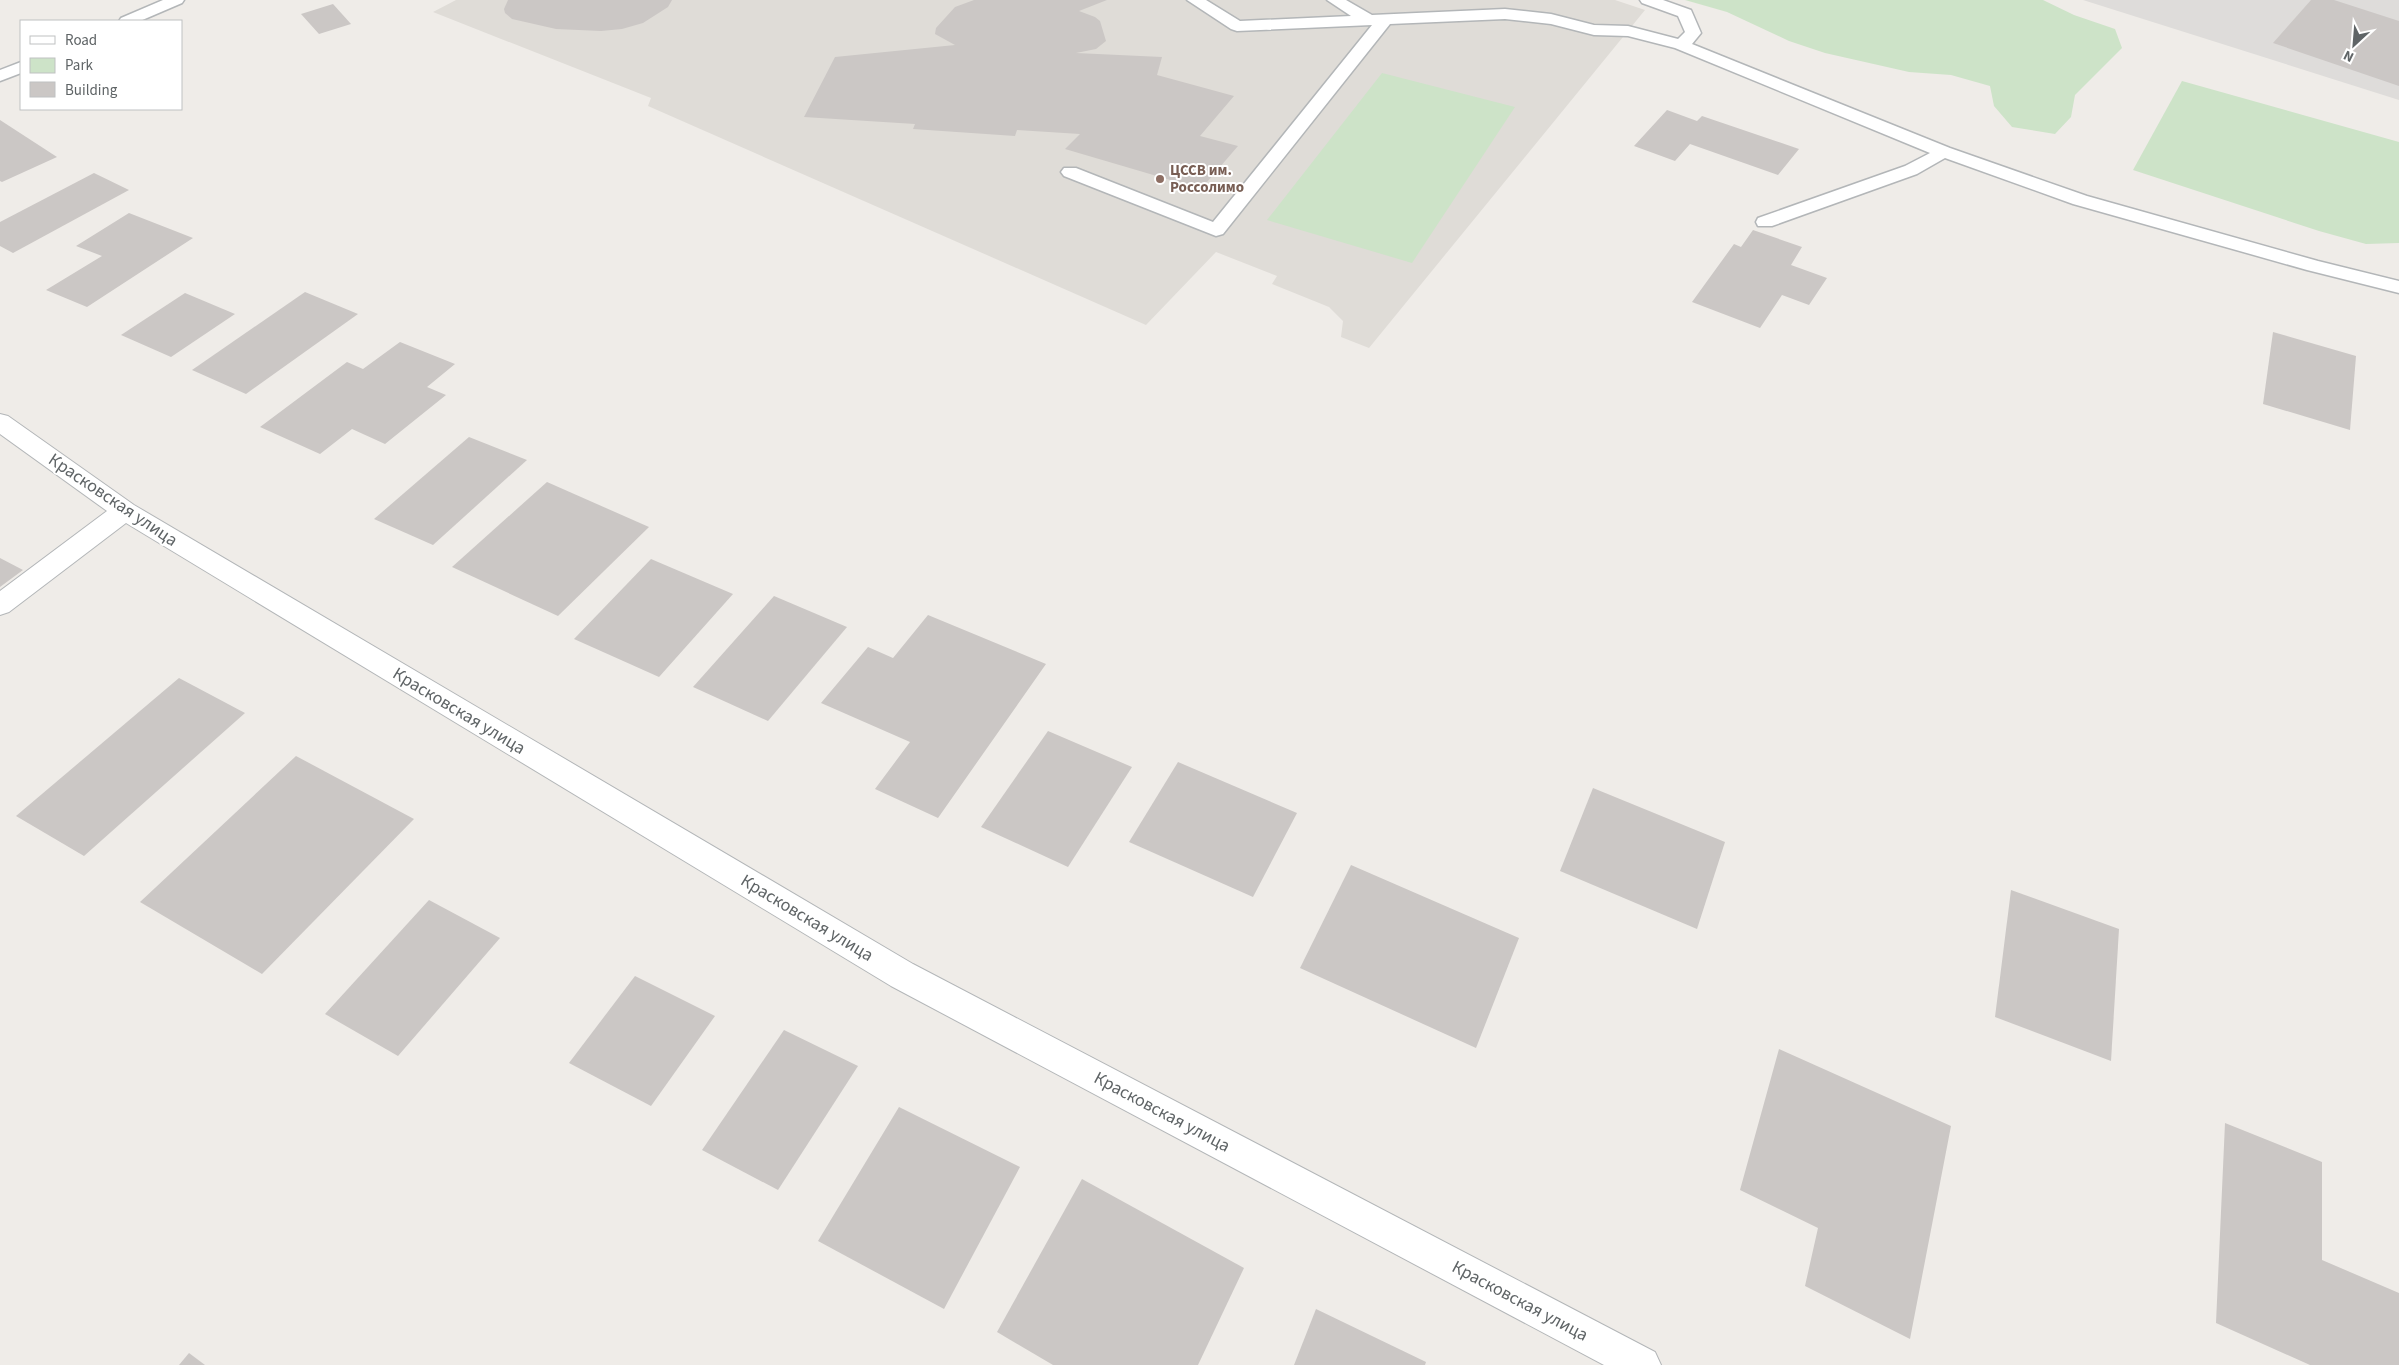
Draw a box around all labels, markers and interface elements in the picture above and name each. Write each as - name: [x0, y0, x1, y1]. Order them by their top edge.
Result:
- legend: [20, 20, 182, 110]
- north arrow: [2329, 20, 2379, 70]
- text: Road: [65, 30, 97, 51]
- text: N: [2340, 45, 2357, 67]
- text: Park: [65, 55, 94, 76]
- text: Building: [65, 80, 118, 101]
- place label: ЦССВ им. Россолимо: [1170, 160, 1244, 198]
- marker: ЦССВ им. Россолимо: [1154, 173, 1166, 185]
- street label: Красковская улица: [43, 447, 183, 553]
- street label: Красковская улица: [388, 661, 530, 761]
- street label: Красковская улица: [736, 868, 878, 968]
- street label: Красковская улица: [1089, 1066, 1235, 1158]
- street label: Красковская улица: [1447, 1255, 1593, 1347]

